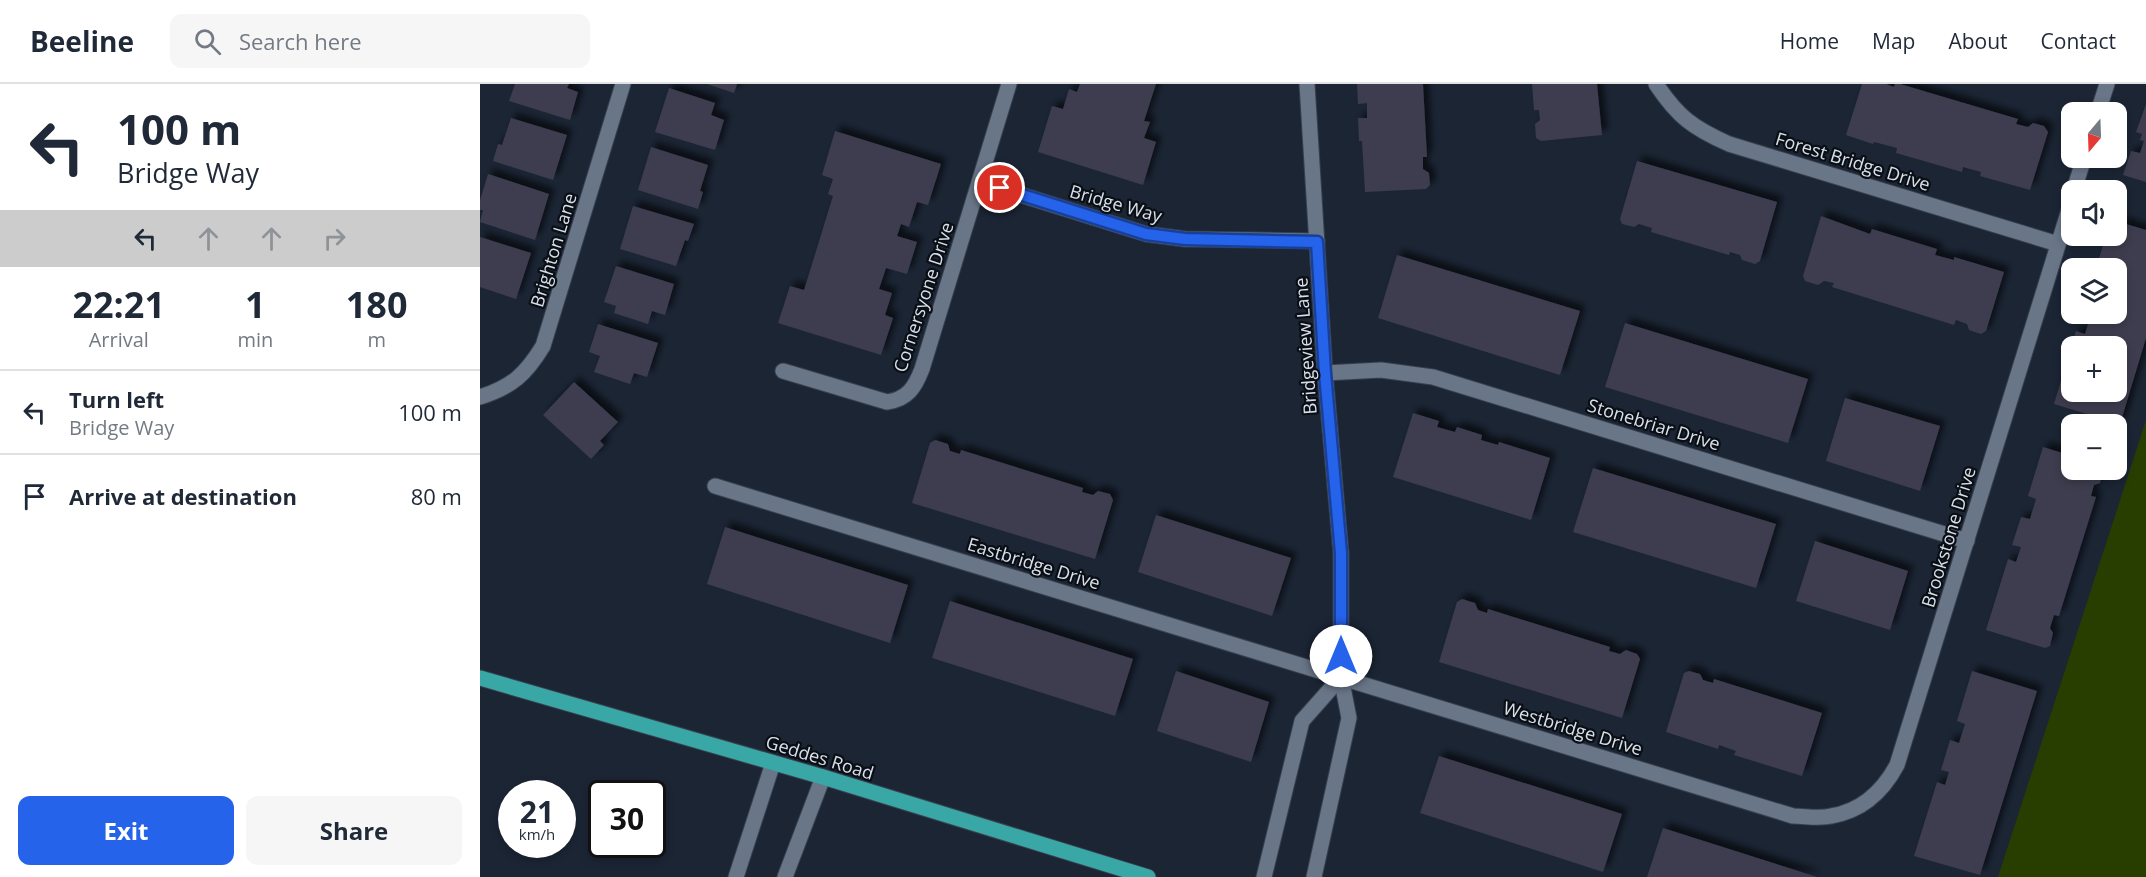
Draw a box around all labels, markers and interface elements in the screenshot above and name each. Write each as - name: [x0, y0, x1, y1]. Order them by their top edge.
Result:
- search box: [170, 14, 590, 68]
- text: Beeline: [30, 22, 134, 60]
- icon: search: [191, 25, 224, 58]
- text: Search here: [239, 26, 362, 56]
- text: Home: [1780, 27, 1839, 55]
- text: Map: [1872, 27, 1915, 55]
- text: About: [1948, 27, 2008, 55]
- text: Contact: [2041, 27, 2116, 55]
- text: 100 m: [117, 100, 241, 157]
- north arrow: [2061, 102, 2127, 168]
- map controls: [2061, 102, 2127, 480]
- icon: left: [18, 108, 96, 186]
- street label: Forest Bridge Drive: [1773, 126, 1933, 196]
- text: Bridge Way: [117, 154, 259, 191]
- pin: [974, 162, 1025, 213]
- icon: arrive: [983, 171, 1016, 204]
- street label: Bridge Way: [1067, 178, 1166, 228]
- button: sound: [2061, 180, 2127, 246]
- street label: Brighton Lane: [524, 190, 582, 310]
- street label: Cornersyone Drive: [887, 219, 959, 375]
- icon: left: [129, 222, 162, 255]
- icon: ahead: [192, 222, 225, 255]
- icon: ahead: [255, 222, 288, 255]
- icon: right: [318, 222, 351, 255]
- button: layers: [2061, 258, 2127, 324]
- street label: Bridgeview Lane: [1288, 277, 1322, 415]
- text: 22:21: [72, 280, 165, 329]
- text: 1: [245, 280, 266, 329]
- text: 180: [346, 280, 408, 329]
- text: Arrival: [89, 326, 149, 353]
- text: min: [237, 326, 273, 353]
- text: m: [367, 326, 386, 353]
- button: +: [2061, 336, 2127, 402]
- text: Turn left: [69, 384, 164, 414]
- street label: Stonebriar Drive: [1585, 392, 1723, 456]
- icon: left: [18, 396, 51, 429]
- text: 100 m: [398, 397, 462, 427]
- text: Bridge Way: [69, 414, 174, 441]
- button: −: [2061, 414, 2127, 480]
- street label: Brookstone Drive: [1915, 464, 1981, 610]
- icon: arrive: [18, 480, 51, 513]
- text: Arrive at destination: [69, 481, 297, 511]
- text: 80 m: [411, 481, 462, 511]
- street label: Eastbridge Drive: [965, 531, 1103, 595]
- position arrow: [1309, 624, 1373, 688]
- street label: Westbridge Drive: [1501, 695, 1645, 761]
- street label: Geddes Road: [763, 729, 877, 785]
- speed limit sign: 30: [588, 780, 666, 858]
- text: 21: [520, 791, 554, 832]
- button: Exit: [18, 796, 234, 865]
- button: Share: [246, 796, 462, 865]
- text: km/h: [519, 824, 555, 844]

